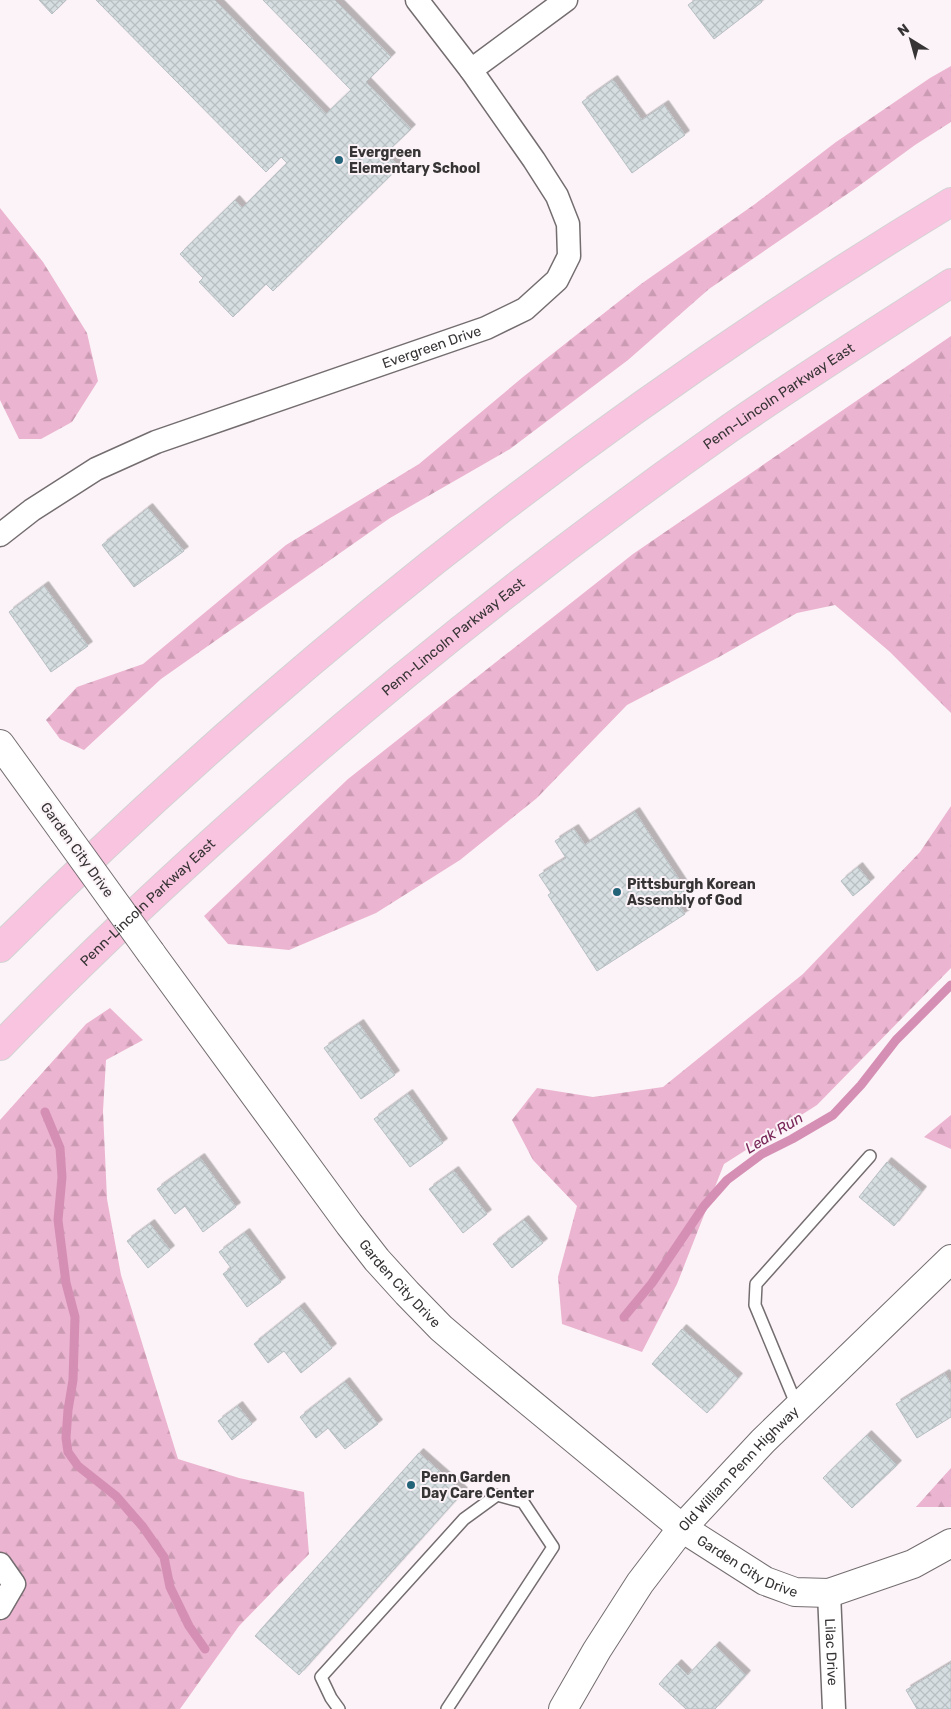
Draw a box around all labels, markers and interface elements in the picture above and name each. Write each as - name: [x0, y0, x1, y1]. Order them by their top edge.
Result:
- north arrow: [886, 15, 936, 65]
- text: N: [894, 20, 913, 40]
- place label: Evergreen Elementary School: [349, 144, 480, 177]
- marker: Evergreen Elementary School: [333, 154, 345, 166]
- street label: Evergreen Drive: [380, 322, 484, 372]
- street label: Penn-Lincoln Parkway East: [700, 339, 858, 453]
- street label: Penn-Lincoln Parkway East: [378, 574, 528, 699]
- street label: Garden City Drive: [37, 799, 117, 901]
- street label: Penn-Lincoln Parkway East: [76, 835, 219, 969]
- place label: Pittsburgh Korean Assembly of God: [627, 876, 756, 909]
- marker: Pittsburgh Korean Assembly of God: [611, 886, 623, 898]
- water label: Leak Run: [742, 1109, 806, 1157]
- street label: Garden City Drive: [356, 1236, 444, 1331]
- street label: Old William Penn Highway: [675, 1402, 803, 1535]
- place label: Penn Garden Day Care Center: [421, 1469, 535, 1502]
- marker: Penn Garden Day Care Center: [405, 1479, 417, 1491]
- street label: Garden City Drive: [694, 1531, 800, 1601]
- street label: Lilac Drive: [822, 1618, 841, 1686]

